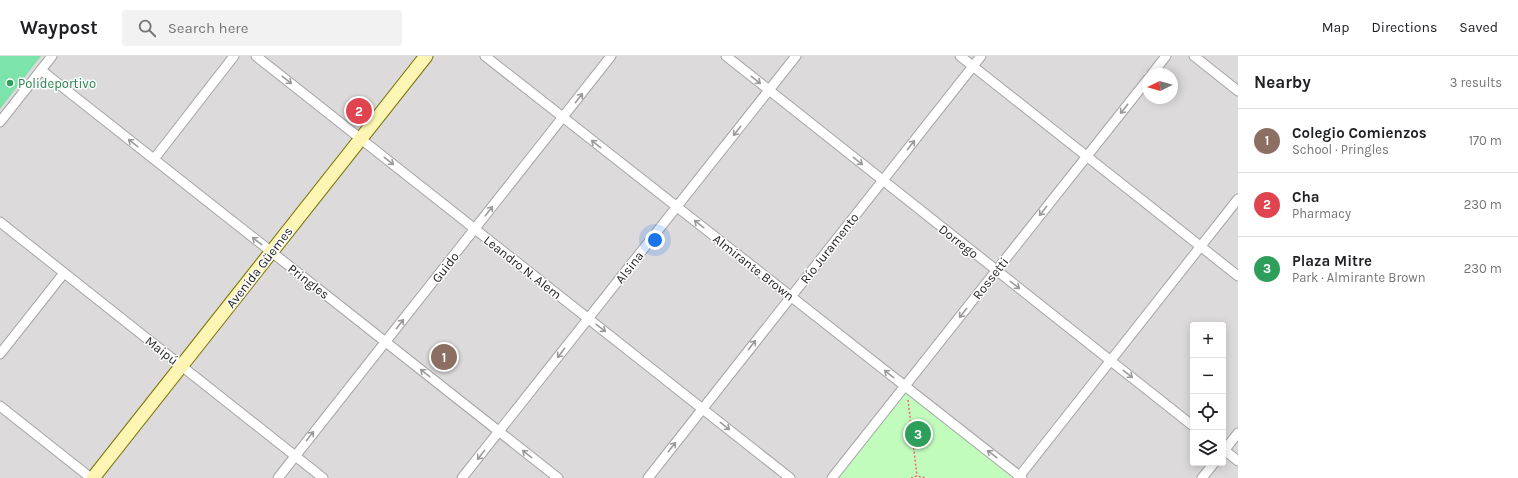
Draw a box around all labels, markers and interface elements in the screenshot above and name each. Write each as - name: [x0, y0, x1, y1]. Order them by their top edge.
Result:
- search box: [122, 10, 402, 46]
- text: Waypost: [20, 17, 98, 39]
- icon: search: [136, 17, 158, 39]
- text: Search here: [168, 19, 248, 37]
- text: Map: [1322, 19, 1350, 36]
- text: Directions: [1372, 19, 1437, 36]
- text: Saved: [1459, 19, 1498, 36]
- north arrow: [1142, 68, 1178, 104]
- text: Nearby: [1254, 72, 1311, 92]
- text: 3 results: [1450, 75, 1502, 90]
- place label: Polideportivo: [18, 76, 96, 91]
- one-way arrow: [281, 76, 292, 85]
- one-way arrow: [751, 76, 762, 85]
- marker: Polideportivo: [5, 78, 15, 88]
- one-way arrow: [574, 92, 583, 103]
- pin: 2: [346, 96, 372, 126]
- one-way arrow: [1119, 104, 1128, 115]
- text: Colegio Comienzos: [1292, 124, 1427, 142]
- one-way arrow: [733, 125, 742, 136]
- text: 1: [1265, 133, 1269, 148]
- text: 170 m: [1469, 133, 1502, 148]
- one-way arrow: [128, 138, 139, 147]
- one-way arrow: [907, 139, 915, 150]
- one-way arrow: [591, 140, 602, 149]
- text: School · Pringles: [1292, 142, 1389, 157]
- one-way arrow: [383, 156, 394, 165]
- one-way arrow: [853, 157, 864, 165]
- text: Cha: [1292, 188, 1320, 206]
- text: 2: [1263, 197, 1271, 212]
- text: 230 m: [1464, 197, 1502, 212]
- one-way arrow: [485, 205, 493, 216]
- one-way arrow: [1039, 206, 1048, 217]
- text: Pharmacy: [1292, 206, 1351, 221]
- street label: Río Juramento: [797, 210, 862, 287]
- one-way arrow: [693, 220, 704, 229]
- street label: Dorrego: [936, 221, 982, 262]
- street label: Avenida Güemes: [223, 224, 296, 311]
- your location: [645, 230, 665, 250]
- street label: Almirante Brown: [710, 231, 797, 304]
- street label: Leandro N. Alem: [481, 232, 565, 302]
- one-way arrow: [252, 236, 263, 245]
- street label: Alsina: [612, 248, 647, 286]
- street label: Guido: [429, 249, 462, 286]
- text: Plaza Mitre: [1292, 252, 1372, 270]
- street label: Rossetti: [969, 254, 1011, 302]
- street label: Pringles: [285, 261, 332, 302]
- text: 3: [1263, 261, 1271, 276]
- text: 230 m: [1464, 261, 1502, 276]
- text: Park · Almirante Brown: [1292, 270, 1426, 285]
- one-way arrow: [1010, 281, 1021, 289]
- one-way arrow: [958, 308, 967, 319]
- one-way arrow: [395, 318, 404, 329]
- map controls: [1190, 322, 1226, 466]
- button: +: [1190, 322, 1226, 358]
- one-way arrow: [595, 324, 606, 333]
- street label: Maipú: [142, 333, 181, 368]
- one-way arrow: [748, 340, 757, 351]
- pin: 1: [431, 342, 457, 372]
- one-way arrow: [557, 348, 565, 359]
- button: −: [1190, 358, 1226, 394]
- one-way arrow: [419, 369, 430, 378]
- one-way arrow: [884, 370, 895, 378]
- one-way arrow: [1122, 370, 1133, 379]
- button: locate: [1190, 394, 1226, 430]
- pin: 3: [905, 419, 931, 449]
- one-way arrow: [719, 422, 730, 431]
- button: layers: [1190, 430, 1226, 466]
- one-way arrow: [306, 431, 315, 442]
- one-way arrow: [667, 442, 676, 453]
- one-way arrow: [521, 449, 532, 458]
- one-way arrow: [476, 450, 485, 461]
- one-way arrow: [986, 450, 997, 458]

